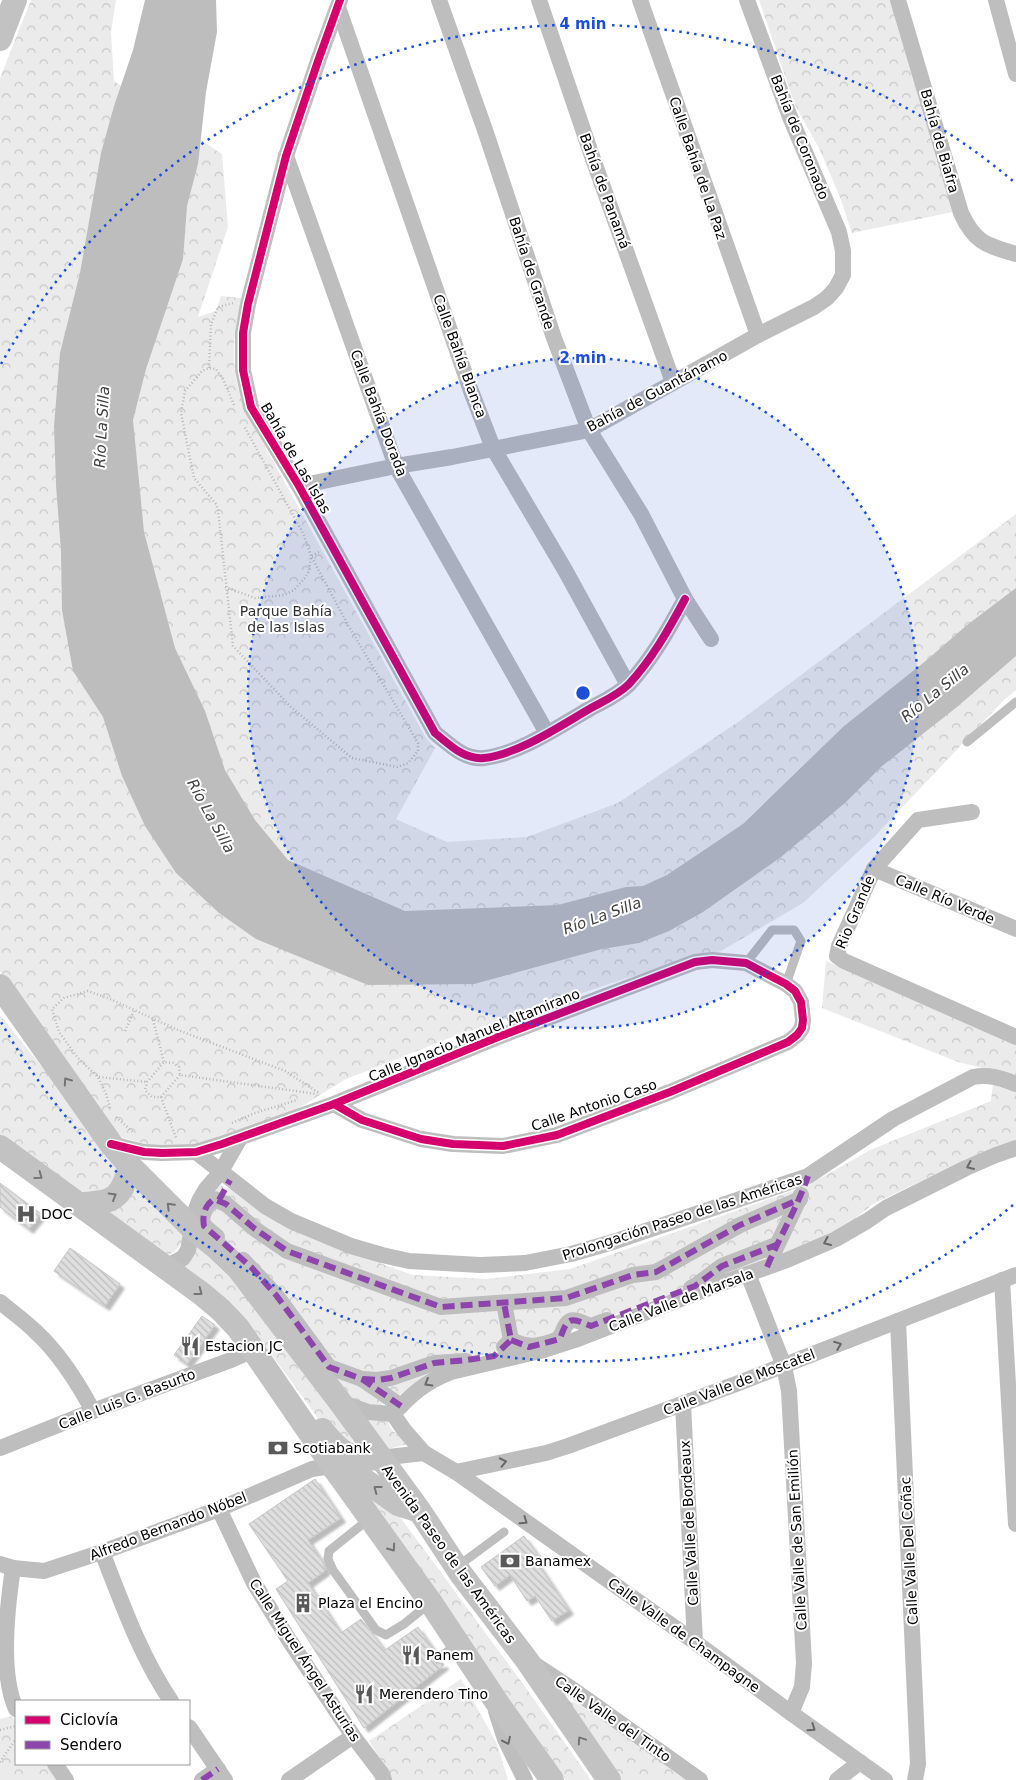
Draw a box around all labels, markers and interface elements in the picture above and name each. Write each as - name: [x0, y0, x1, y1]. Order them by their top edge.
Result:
- text: 4 min: [559, 15, 607, 33]
- street label: Bahía de Coronado: [768, 72, 832, 202]
- street label: Bahía de Biafra: [918, 87, 962, 195]
- street label: Calle Bahía de La Paz: [666, 95, 730, 241]
- street label: Bahía de Panamá: [577, 131, 633, 251]
- street label: Bahía de Grande: [506, 215, 558, 331]
- street label: Calle Bahía Blanca: [430, 292, 490, 420]
- street label: Calle Bahía Dorada: [347, 347, 411, 479]
- street label: Bahía de Guantánamo: [584, 347, 730, 435]
- text: 2 min: [559, 349, 607, 367]
- water label: Río La Silla: [91, 386, 113, 468]
- street label: Bahía de Las Islas: [258, 400, 334, 516]
- park label: Parque Bahía de las Islas: [240, 603, 332, 635]
- water label: Río La Silla: [897, 660, 973, 726]
- centre of rings: [574, 684, 592, 702]
- water label: Río La Silla: [183, 776, 239, 856]
- street label: Calle Río Verde: [893, 871, 997, 927]
- street label: Rio Grande: [832, 873, 878, 951]
- water label: Río La Silla: [560, 894, 644, 938]
- street label: Calle Ignacio Manuel Altamirano: [366, 985, 582, 1085]
- street label: Calle Antonio Caso: [529, 1076, 659, 1134]
- one-way arrow: [64, 1077, 73, 1087]
- one-way arrow: [966, 1159, 975, 1170]
- one-way arrow: [34, 1170, 43, 1179]
- street label: Prolongación Paseo de las Américas: [560, 1171, 804, 1263]
- one-way arrow: [108, 1193, 117, 1203]
- hospital icon: DOC: [15, 1203, 37, 1225]
- one-way arrow: [167, 1203, 176, 1212]
- place label: DOC: [41, 1206, 73, 1222]
- one-way arrow: [823, 1236, 832, 1247]
- street label: Calle Valle de Marsala: [606, 1265, 756, 1335]
- one-way arrow: [193, 1287, 202, 1295]
- restaurant icon: Estacion JC: [179, 1335, 201, 1357]
- place label: Estacion JC: [205, 1338, 283, 1354]
- one-way arrow: [833, 1341, 842, 1351]
- street label: Calle Valle de Moscatel: [661, 1346, 817, 1418]
- street label: Calle Luis G. Basurto: [56, 1366, 198, 1432]
- one-way arrow: [424, 1377, 433, 1387]
- bank icon: Scotiabank: [267, 1437, 289, 1459]
- place label: Scotiabank: [293, 1440, 371, 1456]
- street label: Calle Valle de Bordeaux: [677, 1440, 701, 1606]
- street label: Calle Valle de San Emilión: [784, 1449, 810, 1631]
- one-way arrow: [499, 1457, 508, 1468]
- street label: Avenida Paseo de las Américas: [379, 1462, 519, 1646]
- street label: Calle Valle Del Coñac: [897, 1477, 921, 1625]
- one-way arrow: [373, 1486, 383, 1495]
- street label: Alfredo Bernando Nóbel: [87, 1489, 249, 1563]
- one-way arrow: [518, 1515, 528, 1524]
- one-way arrow: [386, 1542, 395, 1552]
- bank icon: Banamex: [499, 1550, 521, 1572]
- place label: Banamex: [525, 1553, 591, 1569]
- street label: Calle Valle de Champagne: [605, 1575, 763, 1695]
- street label: Calle Miguel Ángel Asturias: [246, 1576, 364, 1744]
- building icon: Plaza el Encino: [292, 1592, 314, 1614]
- place label: Plaza el Encino: [318, 1595, 423, 1611]
- restaurant icon: Panem: [400, 1644, 422, 1666]
- place label: Panem: [426, 1647, 474, 1663]
- street label: Calle Valle del Tinto: [552, 1673, 674, 1765]
- restaurant icon: Merendero Tino: [353, 1683, 375, 1705]
- place label: Merendero Tino: [379, 1686, 488, 1702]
- legend: [15, 1700, 190, 1765]
- text: Ciclovía: [60, 1711, 118, 1729]
- one-way arrow: [806, 1722, 816, 1731]
- text: Sendero: [60, 1736, 122, 1754]
- one-way arrow: [501, 1736, 511, 1745]
- one-way arrow: [578, 1736, 588, 1745]

